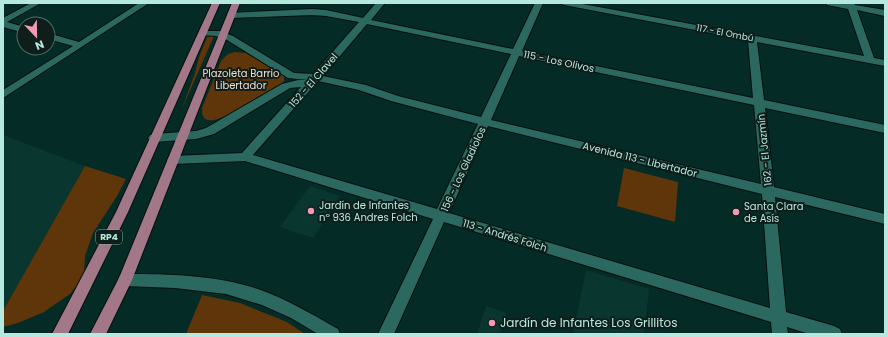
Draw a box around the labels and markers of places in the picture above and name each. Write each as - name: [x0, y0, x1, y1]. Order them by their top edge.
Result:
- place label: Jardín de Infantes nº 936 Andres Folch: [319, 198, 418, 225]
- place label: Santa Clara de Asís: [744, 199, 804, 226]
- marker: Jardín de Infantes nº 936 Andres Folch: [306, 206, 316, 216]
- marker: Santa Clara de Asís: [731, 207, 741, 217]
- place label: Jardín de Infantes Los Grillitos: [500, 314, 678, 331]
- marker: Jardín de Infantes Los Grillitos: [487, 318, 497, 328]

